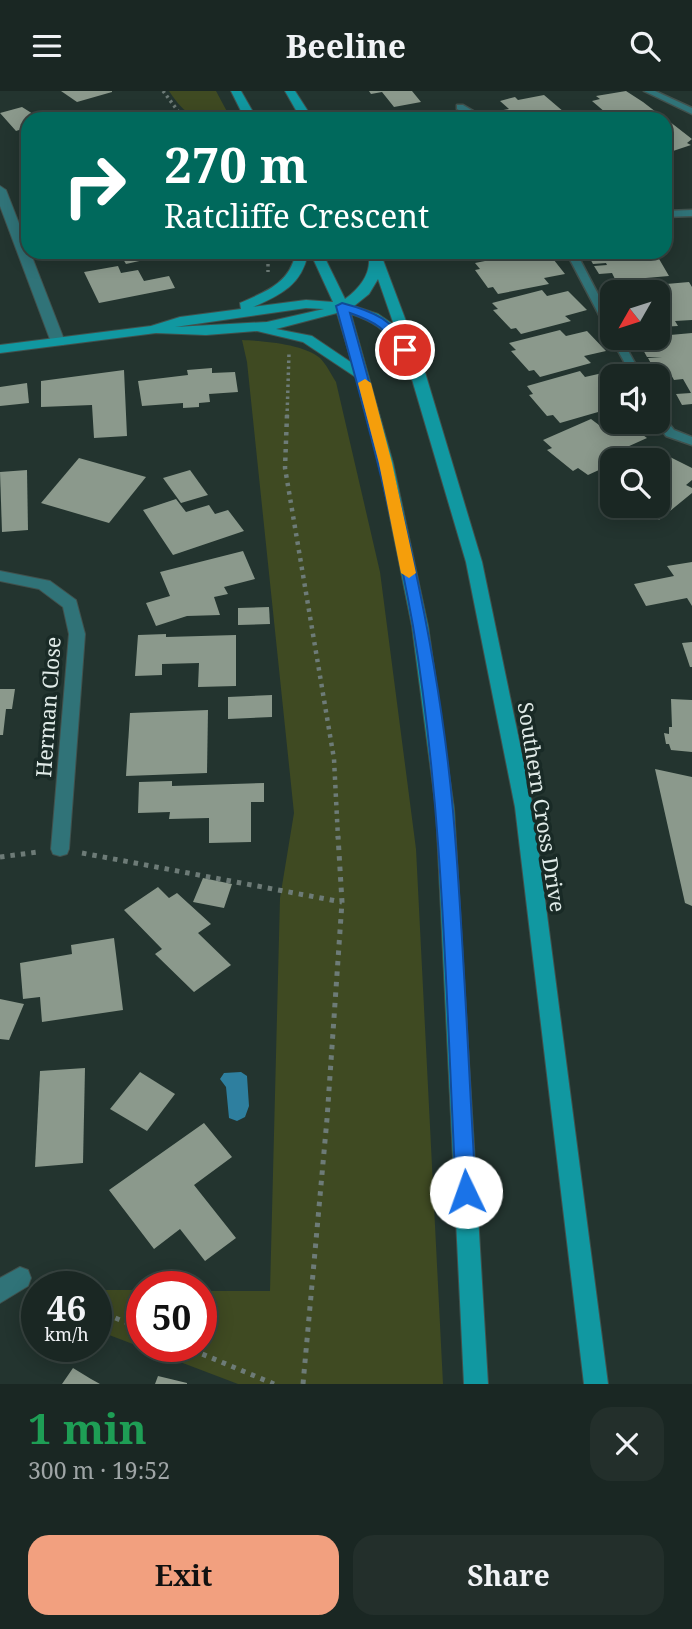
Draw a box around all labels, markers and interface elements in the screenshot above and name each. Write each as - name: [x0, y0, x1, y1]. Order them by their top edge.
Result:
- text: Beeline: [286, 24, 406, 67]
- icon: menu: [28, 27, 66, 65]
- icon: search: [626, 27, 664, 65]
- text: 270 m: [164, 131, 308, 197]
- icon: right: [49, 140, 140, 231]
- text: Ratcliffe Crescent: [164, 194, 429, 237]
- north arrow: [600, 280, 670, 350]
- map controls: [600, 280, 670, 518]
- pin: [375, 320, 435, 380]
- icon: arrive: [386, 331, 424, 369]
- button: sound: [600, 364, 670, 434]
- button: search: [600, 448, 670, 518]
- street label: Herman Close: [29, 636, 67, 778]
- street label: Southern Cross Drive: [512, 700, 572, 914]
- position arrow: [429, 1155, 503, 1229]
- speed limit sign: 50: [126, 1271, 217, 1362]
- text: 46: [47, 1284, 86, 1331]
- text: km/h: [44, 1322, 89, 1346]
- text: 1 min: [28, 1399, 147, 1456]
- button: close: [590, 1407, 664, 1481]
- text: 300 m · 19:52: [28, 1454, 170, 1486]
- button: Exit: [28, 1535, 339, 1615]
- button: Share: [353, 1535, 664, 1615]

